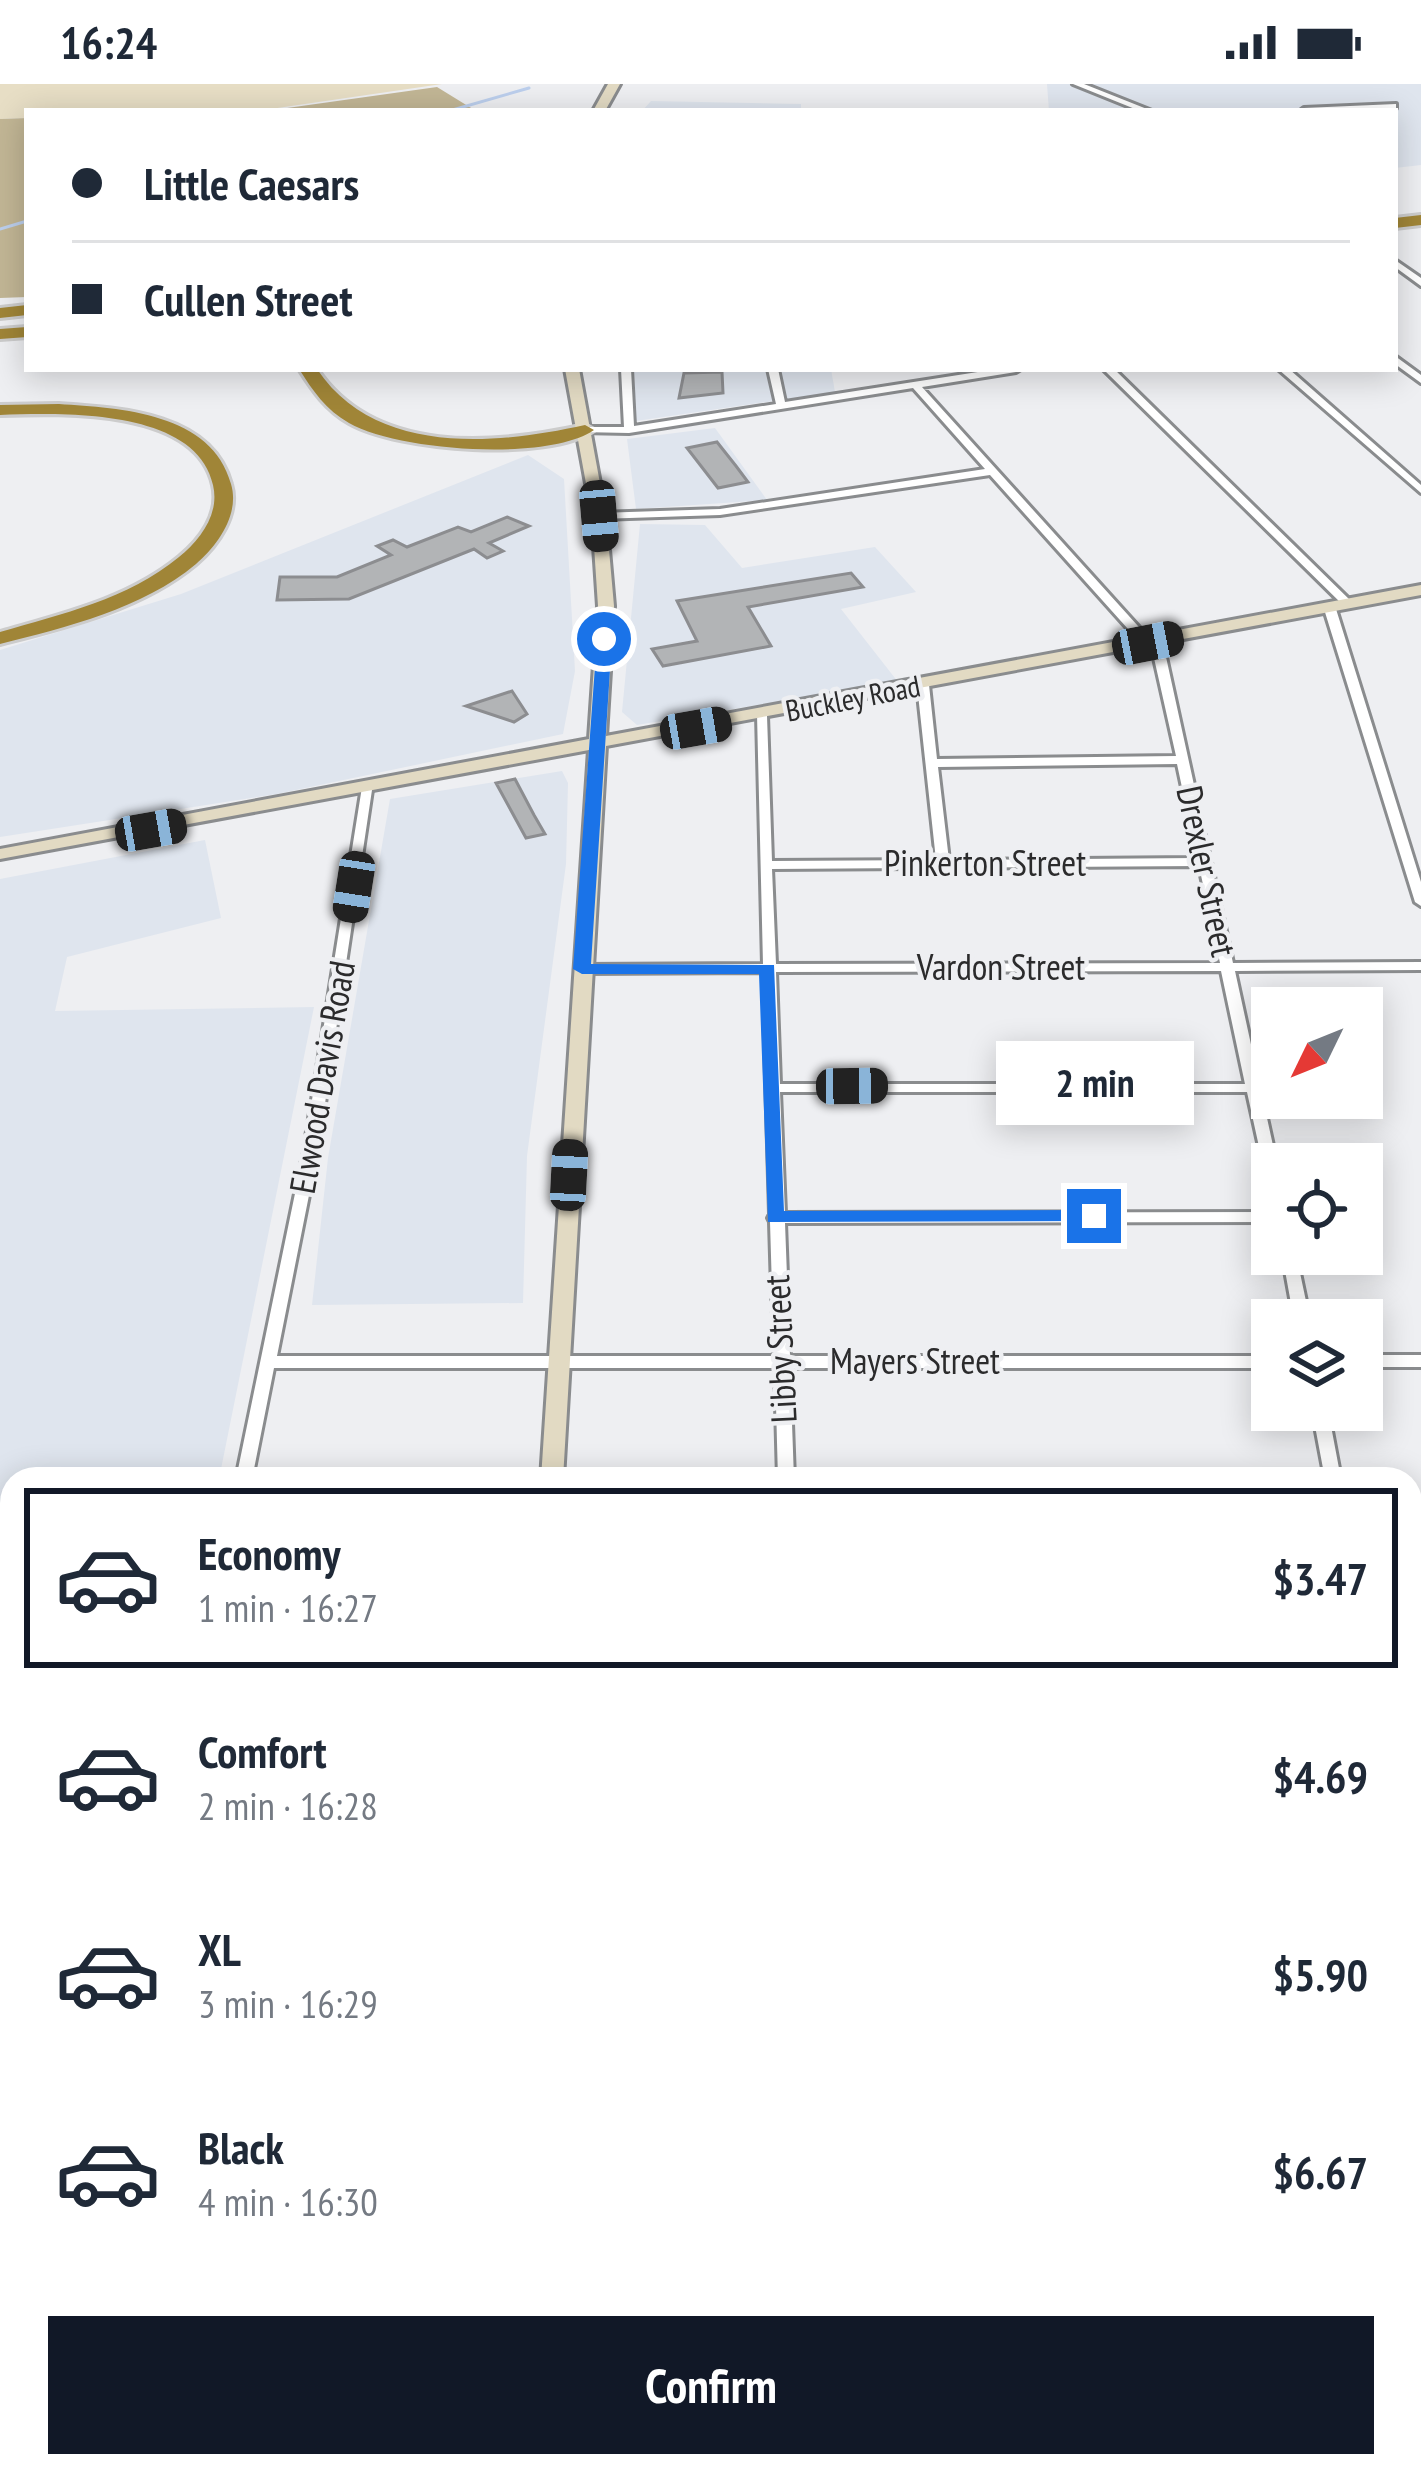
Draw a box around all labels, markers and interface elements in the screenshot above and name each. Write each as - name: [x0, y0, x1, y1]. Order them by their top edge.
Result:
- text: 16:24: [60, 13, 157, 71]
- text: Little Caesars: [144, 154, 359, 212]
- text: Cullen Street: [144, 270, 353, 328]
- car: [578, 479, 620, 553]
- route start: [577, 612, 631, 666]
- car: [1109, 618, 1187, 668]
- street label: Buckley Road: [782, 665, 923, 730]
- car: [657, 704, 735, 752]
- street label: Drexler Street: [1167, 781, 1248, 961]
- car: [112, 806, 190, 854]
- street label: Pinkerton Street: [884, 839, 1086, 886]
- car: [331, 849, 377, 925]
- street label: Vardon Street: [916, 943, 1085, 990]
- street label: Elwood Davis Road: [278, 957, 365, 1197]
- north arrow: [1251, 987, 1383, 1119]
- map controls: [1251, 987, 1383, 1431]
- callout: 2 min: [995, 1042, 1193, 1126]
- text: 2 min: [1056, 1057, 1134, 1108]
- car: [816, 1067, 888, 1105]
- car: [549, 1138, 589, 1212]
- button: locate: [1251, 1143, 1383, 1275]
- route end: [1067, 1189, 1121, 1243]
- street label: Libby Street: [752, 1274, 807, 1424]
- button: layers: [1251, 1299, 1383, 1431]
- street label: Mayers Street: [830, 1337, 1000, 1384]
- icon: car: [54, 1524, 162, 1632]
- text: Economy: [198, 1524, 341, 1582]
- text: $3.47: [1272, 1549, 1368, 1607]
- text: 1 min · 16:27: [198, 1582, 378, 1633]
- icon: car: [54, 1722, 162, 1830]
- text: Comfort: [198, 1722, 327, 1780]
- text: $4.69: [1272, 1747, 1368, 1805]
- text: 2 min · 16:28: [198, 1780, 378, 1831]
- icon: car: [54, 1920, 162, 2028]
- text: XL: [198, 1920, 241, 1978]
- text: $5.90: [1272, 1945, 1368, 2003]
- text: 3 min · 16:29: [198, 1978, 378, 2029]
- icon: car: [54, 2118, 162, 2226]
- text: Black: [198, 2118, 284, 2176]
- text: $6.67: [1272, 2143, 1368, 2201]
- text: 4 min · 16:30: [198, 2176, 378, 2227]
- button: Confirm: [48, 2316, 1374, 2454]

